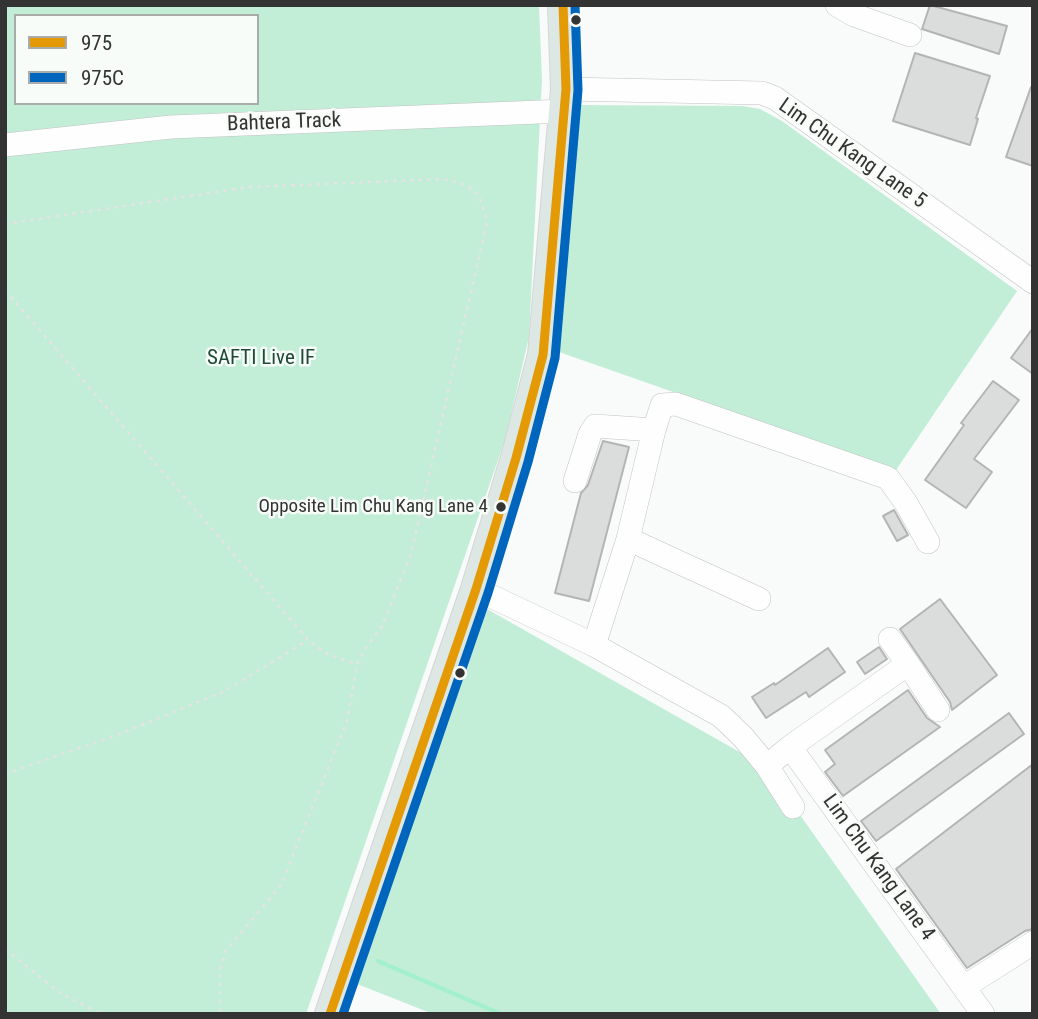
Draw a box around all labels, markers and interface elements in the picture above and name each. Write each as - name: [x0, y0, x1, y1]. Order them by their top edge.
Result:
- unlabelled marker: [569, 13, 583, 27]
- legend: [14, 14, 259, 105]
- text: 975: [81, 31, 112, 55]
- text: 975C: [81, 66, 124, 90]
- street label: Lim Chu Kang Lane 5: [773, 94, 931, 214]
- street label: Bahtera Track: [227, 108, 341, 138]
- park label: SAFTI Live IF: [207, 346, 315, 372]
- place label: Opposite Lim Chu Kang Lane 4: [258, 496, 488, 518]
- marker: Opposite Lim Chu Kang Lane 4: [494, 500, 508, 514]
- unlabelled marker: [453, 666, 467, 680]
- street label: Lim Chu Kang Lane 4: [817, 790, 939, 946]

